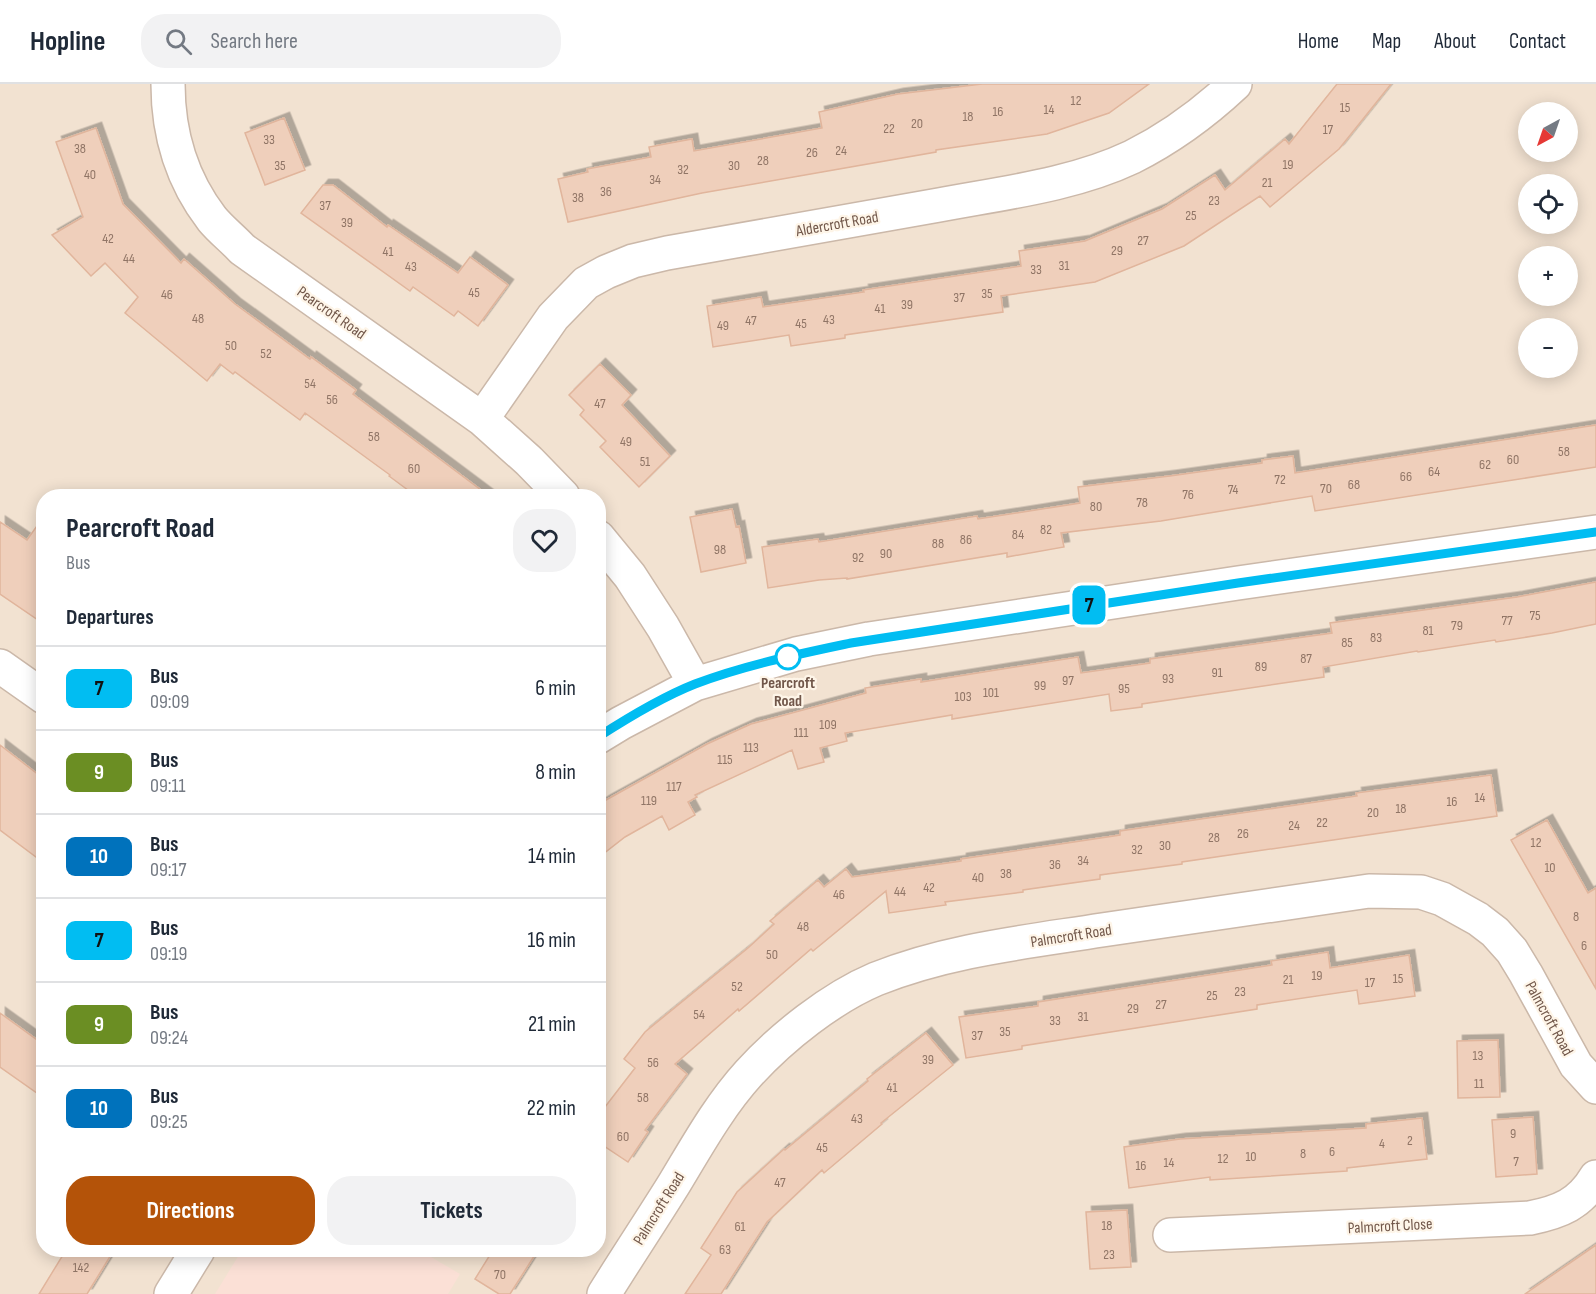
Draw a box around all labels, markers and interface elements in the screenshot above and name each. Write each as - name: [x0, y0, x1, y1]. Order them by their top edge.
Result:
- search box: [141, 14, 561, 68]
- text: Hopline: [30, 25, 105, 58]
- icon: search: [162, 25, 195, 58]
- text: Search here: [210, 28, 298, 55]
- text: Home: [1298, 29, 1339, 54]
- text: Map: [1372, 29, 1401, 54]
- text: About: [1434, 29, 1476, 54]
- text: Contact: [1509, 29, 1566, 54]
- house number: 12: [1071, 92, 1082, 109]
- house number: 15: [1340, 99, 1351, 116]
- house number: 14: [1044, 101, 1055, 118]
- north arrow: [1518, 102, 1578, 162]
- map controls: [1518, 102, 1578, 378]
- house number: 16: [992, 103, 1004, 120]
- house number: 18: [962, 108, 974, 125]
- house number: 20: [911, 115, 923, 132]
- house number: 22: [883, 120, 895, 137]
- house number: 17: [1323, 121, 1334, 138]
- house number: 33: [263, 131, 275, 148]
- house number: 38: [74, 140, 86, 157]
- house number: 24: [835, 142, 847, 159]
- house number: 26: [806, 144, 818, 161]
- house number: 28: [757, 152, 769, 169]
- house number: 19: [1282, 156, 1294, 173]
- house number: 35: [274, 157, 286, 174]
- house number: 30: [728, 157, 740, 174]
- house number: 32: [677, 161, 689, 178]
- house number: 40: [84, 166, 96, 183]
- house number: 34: [649, 171, 661, 188]
- house number: 21: [1262, 174, 1272, 191]
- button: locate: [1518, 174, 1578, 234]
- house number: 36: [600, 183, 612, 200]
- house number: 38: [572, 189, 584, 206]
- house number: 23: [1208, 192, 1220, 209]
- house number: 37: [319, 197, 331, 214]
- house number: 25: [1185, 207, 1197, 224]
- street label: Aldercroft Road: [794, 208, 880, 241]
- house number: 39: [341, 214, 353, 231]
- house number: 42: [102, 230, 114, 247]
- house number: 27: [1137, 232, 1149, 249]
- house number: 29: [1111, 242, 1123, 259]
- house number: 41: [383, 243, 393, 260]
- button: +: [1518, 246, 1578, 306]
- house number: 44: [123, 250, 135, 267]
- house number: 31: [1059, 257, 1069, 274]
- house number: 43: [405, 258, 417, 275]
- house number: 33: [1030, 261, 1042, 278]
- street label: Pearcroft Road: [293, 283, 369, 344]
- house number: 45: [468, 284, 480, 301]
- house number: 35: [981, 285, 993, 302]
- house number: 46: [161, 286, 173, 303]
- house number: 37: [953, 289, 965, 306]
- house number: 39: [901, 296, 913, 313]
- house number: 41: [875, 300, 885, 317]
- house number: 48: [192, 310, 204, 327]
- house number: 43: [823, 311, 835, 328]
- house number: 47: [745, 312, 757, 329]
- house number: 45: [795, 315, 807, 332]
- house number: 49: [717, 317, 729, 334]
- button: −: [1518, 318, 1578, 378]
- house number: 50: [225, 337, 237, 354]
- house number: 52: [260, 345, 272, 362]
- house number: 54: [304, 375, 316, 392]
- house number: 56: [326, 391, 338, 408]
- house number: 47: [594, 395, 606, 412]
- house number: 58: [368, 428, 380, 445]
- house number: 49: [620, 433, 632, 450]
- house number: 58: [1558, 443, 1570, 460]
- house number: 60: [1507, 451, 1519, 468]
- house number: 51: [640, 453, 650, 470]
- house number: 62: [1479, 456, 1491, 473]
- house number: 60: [408, 460, 420, 477]
- house number: 64: [1428, 463, 1440, 480]
- house number: 66: [1400, 468, 1412, 485]
- house number: 72: [1274, 471, 1286, 488]
- house number: 68: [1348, 476, 1360, 493]
- house number: 70: [1320, 480, 1332, 497]
- house number: 74: [1228, 481, 1239, 498]
- house number: 76: [1182, 486, 1194, 503]
- house number: 78: [1136, 494, 1148, 511]
- house number: 80: [1090, 498, 1102, 515]
- button: heart: [513, 509, 576, 572]
- text: Pearcroft Road: [66, 512, 214, 545]
- house number: 82: [1040, 521, 1052, 538]
- house number: 84: [1012, 526, 1024, 543]
- house number: 86: [960, 531, 972, 548]
- house number: 88: [932, 535, 944, 552]
- house number: 98: [714, 541, 726, 558]
- house number: 90: [880, 545, 892, 562]
- house number: 92: [852, 549, 864, 566]
- text: Bus: [66, 551, 90, 575]
- line badge: 7: [1070, 586, 1108, 624]
- text: 7: [1084, 593, 1094, 618]
- text: Departures: [66, 604, 154, 631]
- house number: 75: [1529, 607, 1541, 624]
- house number: 77: [1501, 612, 1513, 629]
- house number: 79: [1451, 617, 1463, 634]
- house number: 81: [1422, 622, 1434, 639]
- house number: 83: [1370, 629, 1382, 646]
- house number: 85: [1341, 634, 1353, 651]
- marker: Pearcroft Road: [775, 644, 801, 670]
- house number: 87: [1300, 650, 1312, 667]
- house number: 89: [1255, 658, 1267, 675]
- text: Bus: [150, 663, 179, 690]
- house number: 91: [1211, 664, 1223, 681]
- house number: 93: [1162, 670, 1174, 687]
- house number: 97: [1062, 672, 1074, 689]
- place label: Pearcroft Road: [761, 674, 815, 711]
- text: 6 min: [535, 675, 576, 702]
- text: 7: [94, 676, 104, 701]
- house number: 99: [1034, 677, 1046, 694]
- house number: 95: [1118, 680, 1130, 697]
- house number: 101: [983, 684, 999, 701]
- house number: 103: [954, 688, 972, 705]
- text: 09:09: [150, 690, 189, 714]
- house number: 109: [819, 716, 837, 733]
- house number: 111: [794, 724, 808, 741]
- house number: 113: [743, 739, 759, 756]
- text: Bus: [150, 747, 179, 774]
- house number: 115: [717, 751, 733, 768]
- text: 8 min: [535, 759, 576, 786]
- text: 9: [94, 760, 104, 785]
- text: 09:11: [150, 774, 186, 798]
- house number: 117: [666, 778, 682, 795]
- house number: 14: [1475, 789, 1486, 806]
- house number: 119: [641, 792, 657, 809]
- house number: 16: [1446, 793, 1458, 810]
- house number: 18: [1395, 800, 1407, 817]
- house number: 20: [1367, 804, 1379, 821]
- house number: 22: [1316, 814, 1328, 831]
- house number: 24: [1288, 817, 1300, 834]
- house number: 26: [1237, 825, 1249, 842]
- house number: 28: [1208, 829, 1220, 846]
- text: Bus: [150, 831, 179, 858]
- house number: 12: [1531, 834, 1542, 851]
- house number: 30: [1159, 837, 1171, 854]
- house number: 32: [1131, 841, 1143, 858]
- text: 14 min: [528, 843, 576, 870]
- text: 10: [90, 844, 108, 869]
- house number: 34: [1077, 852, 1089, 869]
- house number: 36: [1049, 856, 1061, 873]
- text: 09:17: [150, 858, 187, 882]
- house number: 10: [1544, 859, 1556, 876]
- house number: 38: [1000, 865, 1012, 882]
- house number: 40: [972, 869, 984, 886]
- house number: 42: [923, 879, 935, 896]
- house number: 44: [894, 883, 906, 900]
- house number: 46: [833, 886, 845, 903]
- house number: 8: [1573, 908, 1579, 925]
- text: Bus: [150, 915, 179, 942]
- house number: 48: [797, 918, 809, 935]
- street label: Palmcroft Road: [1029, 921, 1113, 952]
- text: 16 min: [528, 927, 576, 954]
- text: 7: [94, 928, 104, 953]
- house number: 6: [1581, 937, 1587, 954]
- text: 09:19: [150, 942, 187, 966]
- house number: 50: [766, 946, 778, 963]
- house number: 19: [1311, 967, 1323, 984]
- house number: 15: [1393, 970, 1404, 987]
- house number: 21: [1283, 971, 1293, 988]
- house number: 17: [1365, 974, 1376, 991]
- house number: 52: [731, 978, 743, 995]
- street label: Palmcroft Road: [1521, 978, 1577, 1059]
- house number: 23: [1234, 983, 1246, 1000]
- house number: 25: [1206, 987, 1218, 1004]
- house number: 27: [1155, 996, 1167, 1013]
- text: Bus: [150, 999, 179, 1026]
- house number: 29: [1127, 1000, 1139, 1017]
- house number: 54: [693, 1006, 705, 1023]
- house number: 31: [1078, 1008, 1088, 1025]
- text: 21 min: [528, 1011, 576, 1038]
- text: 9: [94, 1012, 104, 1037]
- house number: 33: [1049, 1012, 1061, 1029]
- house number: 35: [999, 1023, 1011, 1040]
- text: 09:24: [150, 1026, 188, 1050]
- house number: 37: [971, 1027, 983, 1044]
- house number: 13: [1473, 1047, 1484, 1064]
- house number: 39: [922, 1051, 934, 1068]
- house number: 56: [647, 1054, 659, 1071]
- house number: 11: [1474, 1075, 1484, 1092]
- house number: 41: [887, 1079, 897, 1096]
- text: Bus: [150, 1083, 179, 1110]
- house number: 58: [637, 1089, 649, 1106]
- text: 22 min: [527, 1095, 576, 1122]
- text: 10: [90, 1096, 108, 1121]
- text: 09:25: [150, 1110, 188, 1134]
- house number: 43: [851, 1110, 863, 1127]
- house number: 9: [1510, 1125, 1516, 1142]
- house number: 60: [617, 1128, 629, 1145]
- house number: 2: [1407, 1132, 1413, 1149]
- house number: 4: [1379, 1135, 1385, 1152]
- house number: 45: [816, 1139, 828, 1156]
- house number: 6: [1329, 1143, 1335, 1160]
- house number: 8: [1300, 1145, 1306, 1162]
- house number: 10: [1245, 1148, 1257, 1165]
- house number: 12: [1218, 1150, 1229, 1167]
- house number: 7: [1513, 1153, 1519, 1170]
- house number: 14: [1164, 1154, 1175, 1171]
- house number: 16: [1135, 1157, 1147, 1174]
- street label: Palmcroft Road: [630, 1169, 689, 1249]
- house number: 47: [774, 1174, 786, 1191]
- button: Directions: [66, 1176, 315, 1245]
- button: Tickets: [327, 1176, 576, 1245]
- street label: Palmcroft Close: [1347, 1215, 1433, 1238]
- house number: 18: [1101, 1217, 1113, 1234]
- house number: 61: [734, 1218, 746, 1235]
- house number: 63: [719, 1241, 731, 1258]
- house number: 23: [1103, 1246, 1115, 1263]
- house number: 142: [73, 1259, 90, 1276]
- house number: 70: [494, 1266, 506, 1283]

